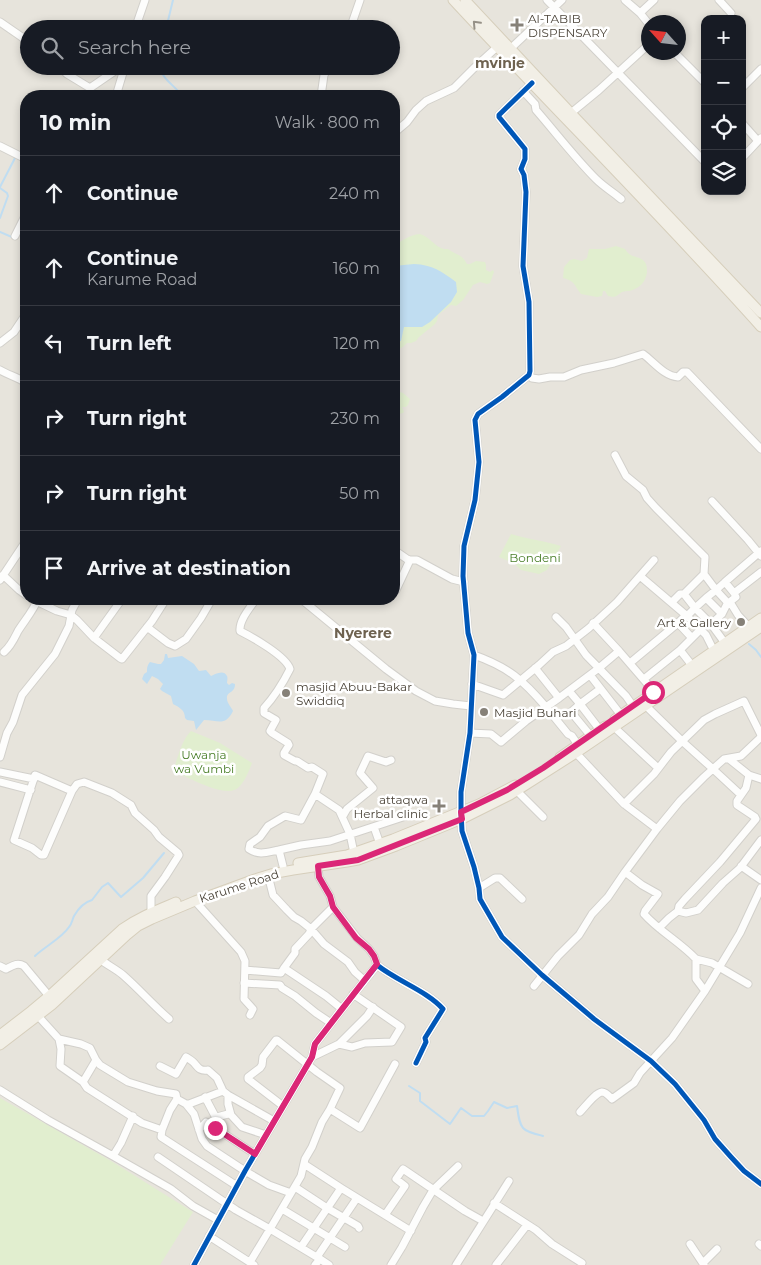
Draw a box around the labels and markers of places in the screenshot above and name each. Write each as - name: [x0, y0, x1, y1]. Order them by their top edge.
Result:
- place label: Al-TABIB DISPENSARY: [528, 11, 608, 40]
- marker: Al-TABIB DISPENSARY: [510, 18, 524, 32]
- place label: Art & Gallery: [657, 615, 731, 630]
- marker: Art & Gallery: [735, 616, 747, 628]
- place label: masjid Abuu-Bakar Swiddiq: [296, 679, 412, 708]
- marker: masjid Abuu-Bakar Swiddiq: [280, 687, 292, 699]
- place label: Masjid Buhari: [494, 705, 576, 720]
- marker: Masjid Buhari: [478, 706, 490, 718]
- place label: attaqwa Herbal clinic: [354, 792, 428, 821]
- marker: attaqwa Herbal clinic: [432, 799, 446, 813]

